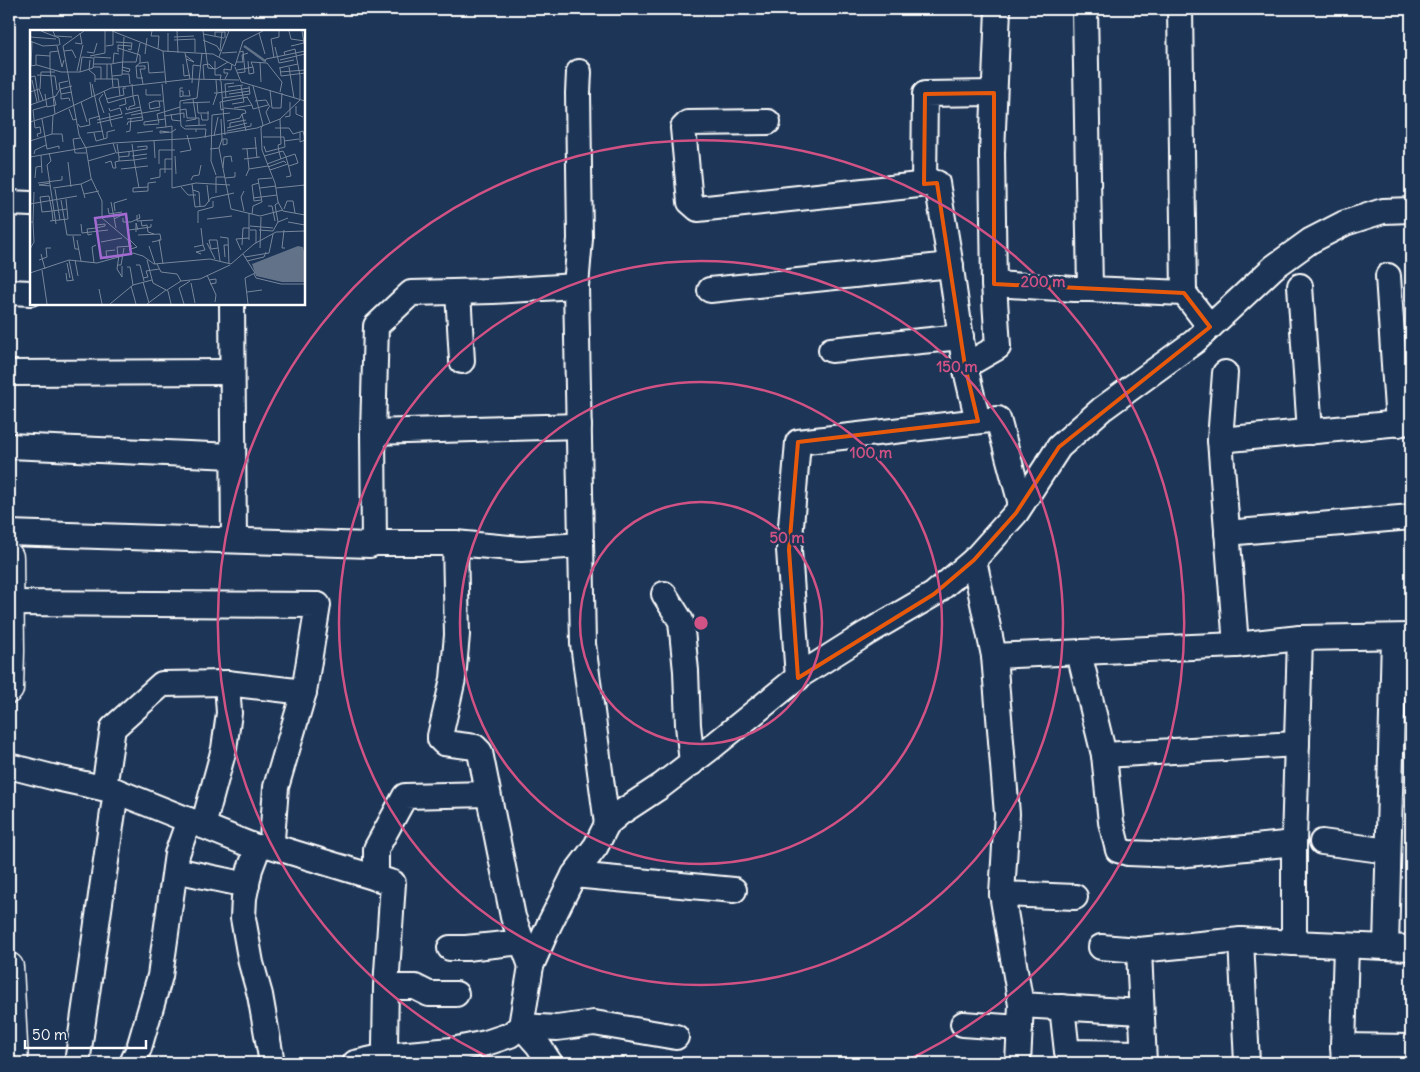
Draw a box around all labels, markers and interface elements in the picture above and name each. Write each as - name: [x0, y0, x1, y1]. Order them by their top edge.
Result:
- inset map: [30, 30, 305, 305]
- text: 200 m: [1021, 272, 1065, 291]
- text: 150 m: [936, 357, 978, 376]
- text: 100 m: [850, 443, 892, 462]
- text: 50 m: [769, 528, 805, 547]
- centre of rings: [692, 614, 710, 632]
- scale bar: [25, 1017, 146, 1049]
- text: 50 m: [32, 1025, 67, 1044]

